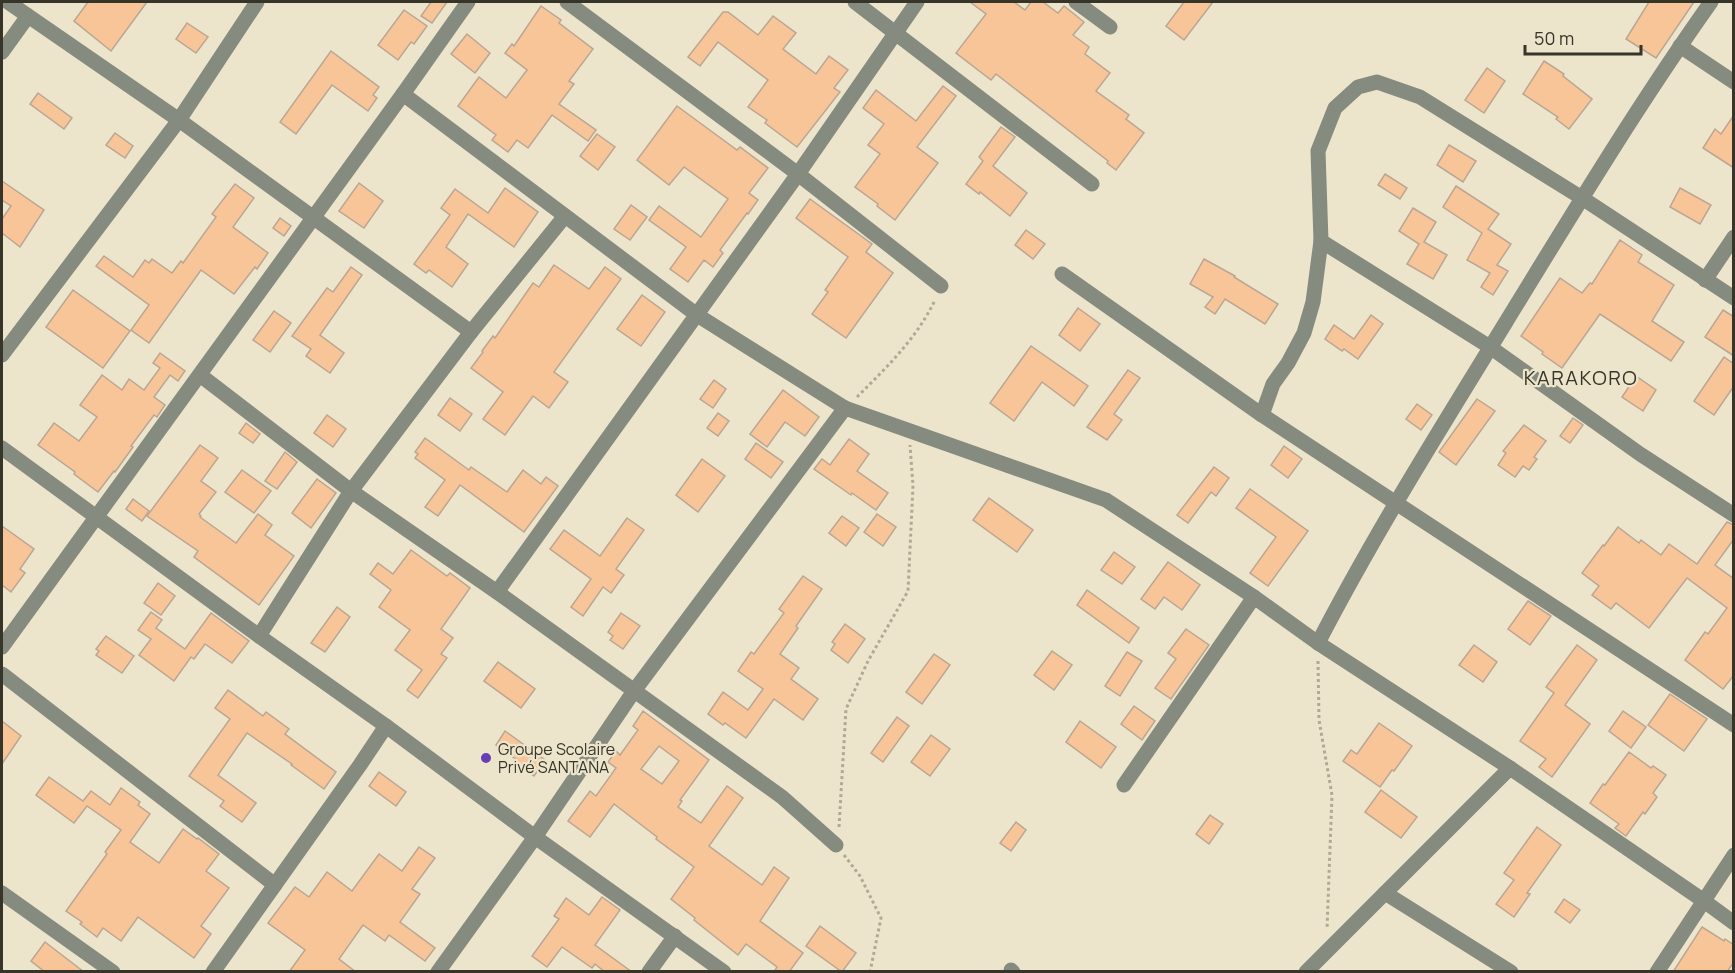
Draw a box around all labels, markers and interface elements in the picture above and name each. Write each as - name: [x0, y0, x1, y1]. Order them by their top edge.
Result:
- scale bar: [1525, 18, 1640, 56]
- text: 50 m: [1534, 26, 1574, 50]
- district label: KARAKORO: [1524, 364, 1638, 391]
- place label: Groupe Scolaire Privé SANTANA: [498, 738, 615, 778]
- marker: Groupe Scolaire Privé SANTANA: [479, 751, 493, 765]

